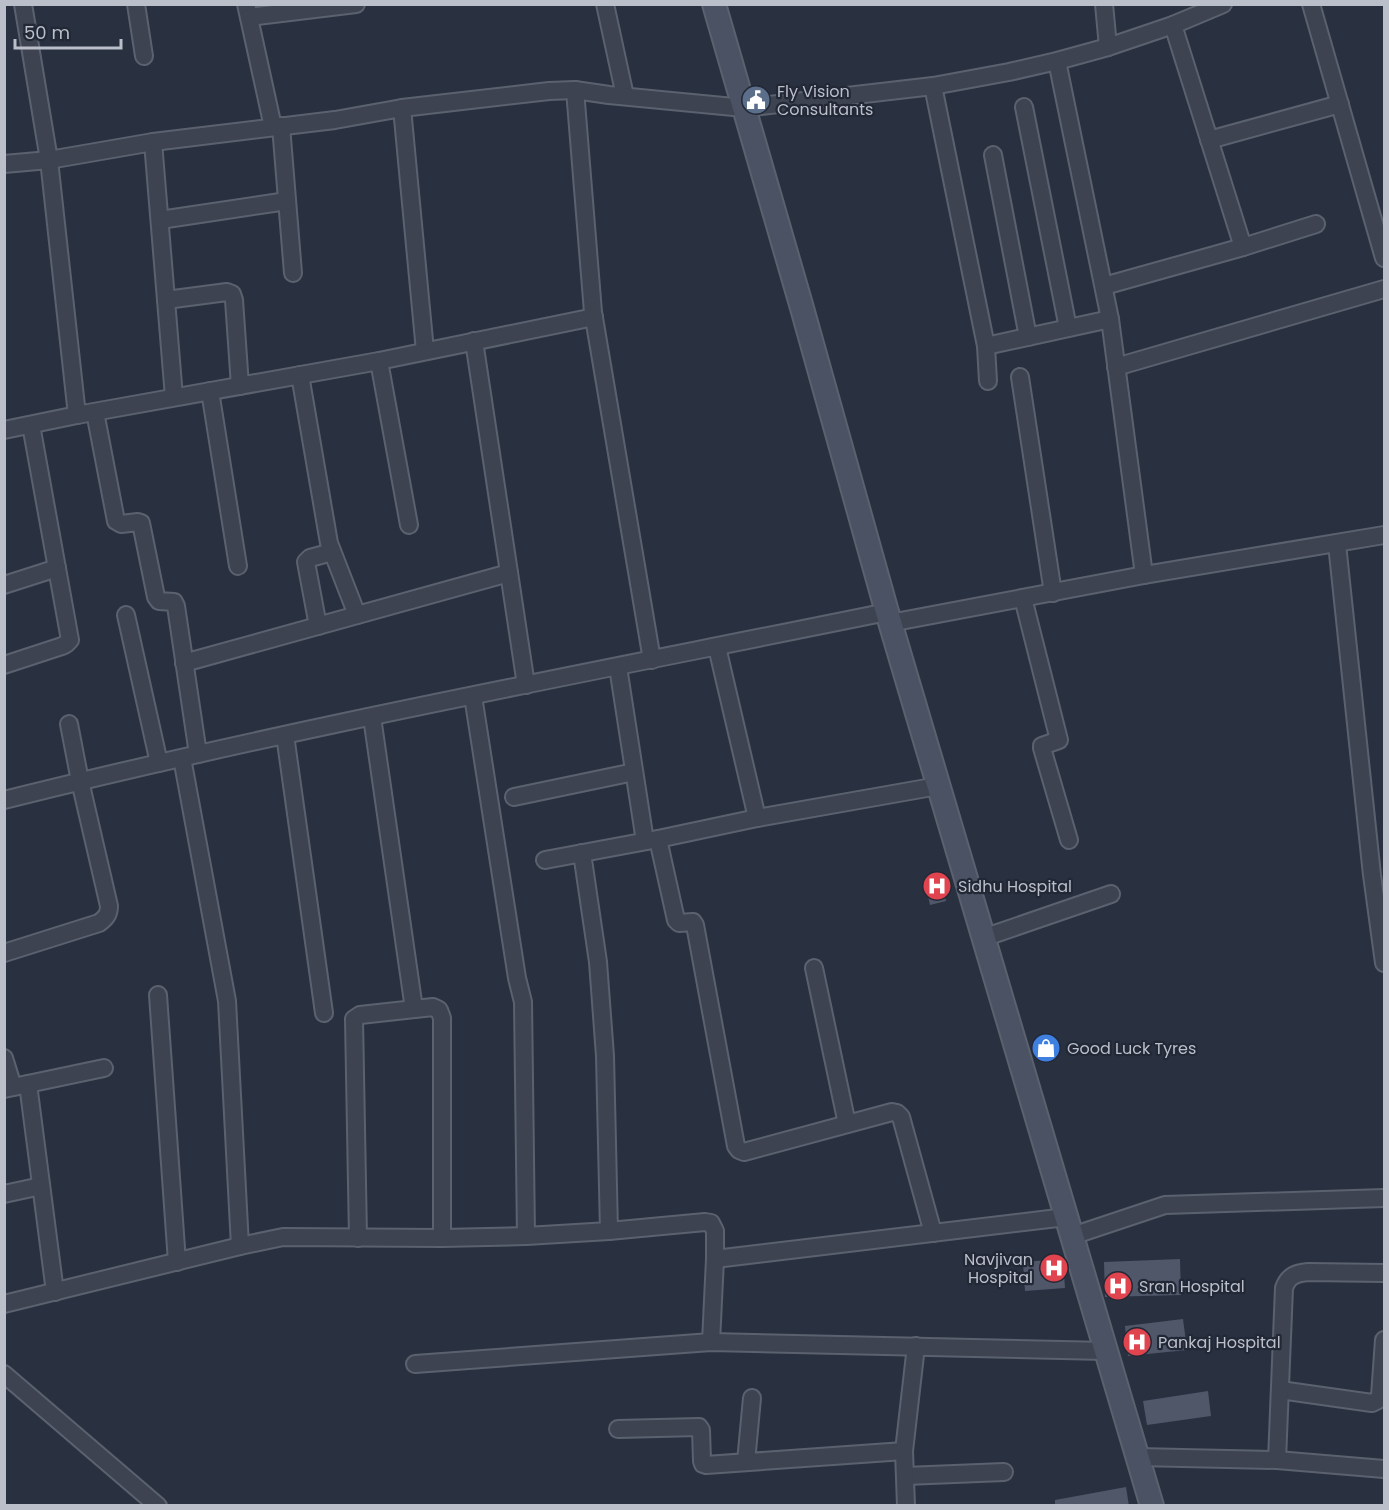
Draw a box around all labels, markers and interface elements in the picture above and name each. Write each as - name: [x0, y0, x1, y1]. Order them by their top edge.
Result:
- scale bar: [15, 12, 122, 50]
- text: 50 m: [24, 20, 70, 45]
- place label: Fly Vision Consultants: [777, 80, 873, 121]
- public building icon: Fly Vision Consultants: [740, 84, 772, 116]
- hospital icon: Sidhu Hospital: [921, 870, 953, 902]
- place label: Sidhu Hospital: [958, 875, 1072, 898]
- shop icon: Good Luck Tyres: [1030, 1032, 1062, 1064]
- place label: Good Luck Tyres: [1067, 1037, 1196, 1060]
- place label: Navjivan Hospital: [964, 1248, 1033, 1289]
- hospital icon: Navjivan Hospital: [1038, 1252, 1070, 1284]
- hospital icon: Sran Hospital: [1102, 1270, 1134, 1302]
- place label: Sran Hospital: [1139, 1275, 1245, 1298]
- hospital icon: Pankaj Hospital: [1121, 1326, 1153, 1358]
- place label: Pankaj Hospital: [1158, 1331, 1281, 1354]

